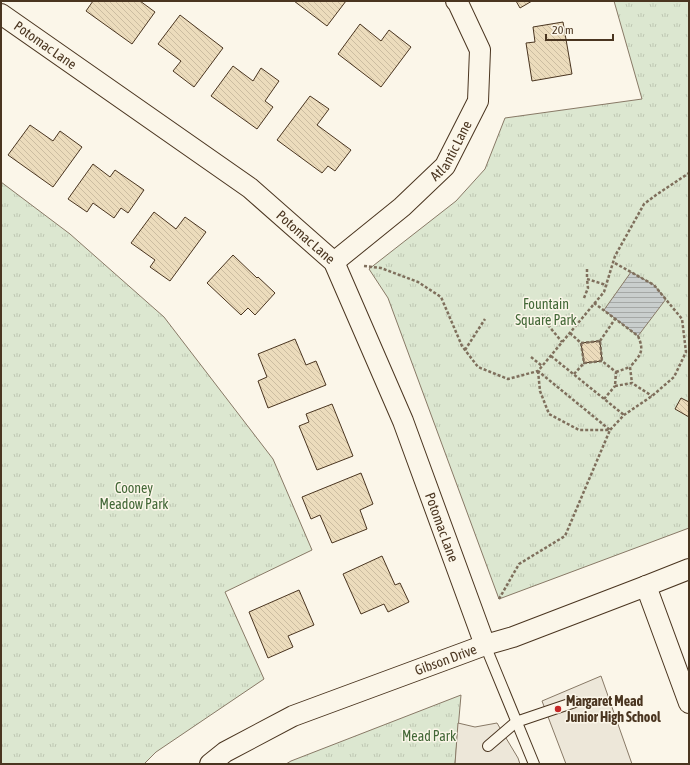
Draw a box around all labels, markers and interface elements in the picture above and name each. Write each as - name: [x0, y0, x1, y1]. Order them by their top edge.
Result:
- scale bar: [546, 16, 613, 42]
- street label: Potomac Lane: [11, 18, 80, 72]
- text: 20 m: [552, 23, 574, 37]
- street label: Atlantic Lane: [427, 118, 475, 184]
- street label: Potomac Lane: [273, 207, 338, 267]
- park label: Fountain Square Park: [515, 296, 577, 328]
- park label: Cooney Meadow Park: [100, 480, 168, 512]
- street label: Potomac Lane: [422, 490, 462, 564]
- street label: Gibson Drive: [413, 641, 479, 678]
- place label: Margaret Mead Junior High School: [565, 693, 661, 725]
- marker: Margaret Mead Junior High School: [553, 704, 563, 714]
- park label: Mead Park: [402, 728, 456, 744]

